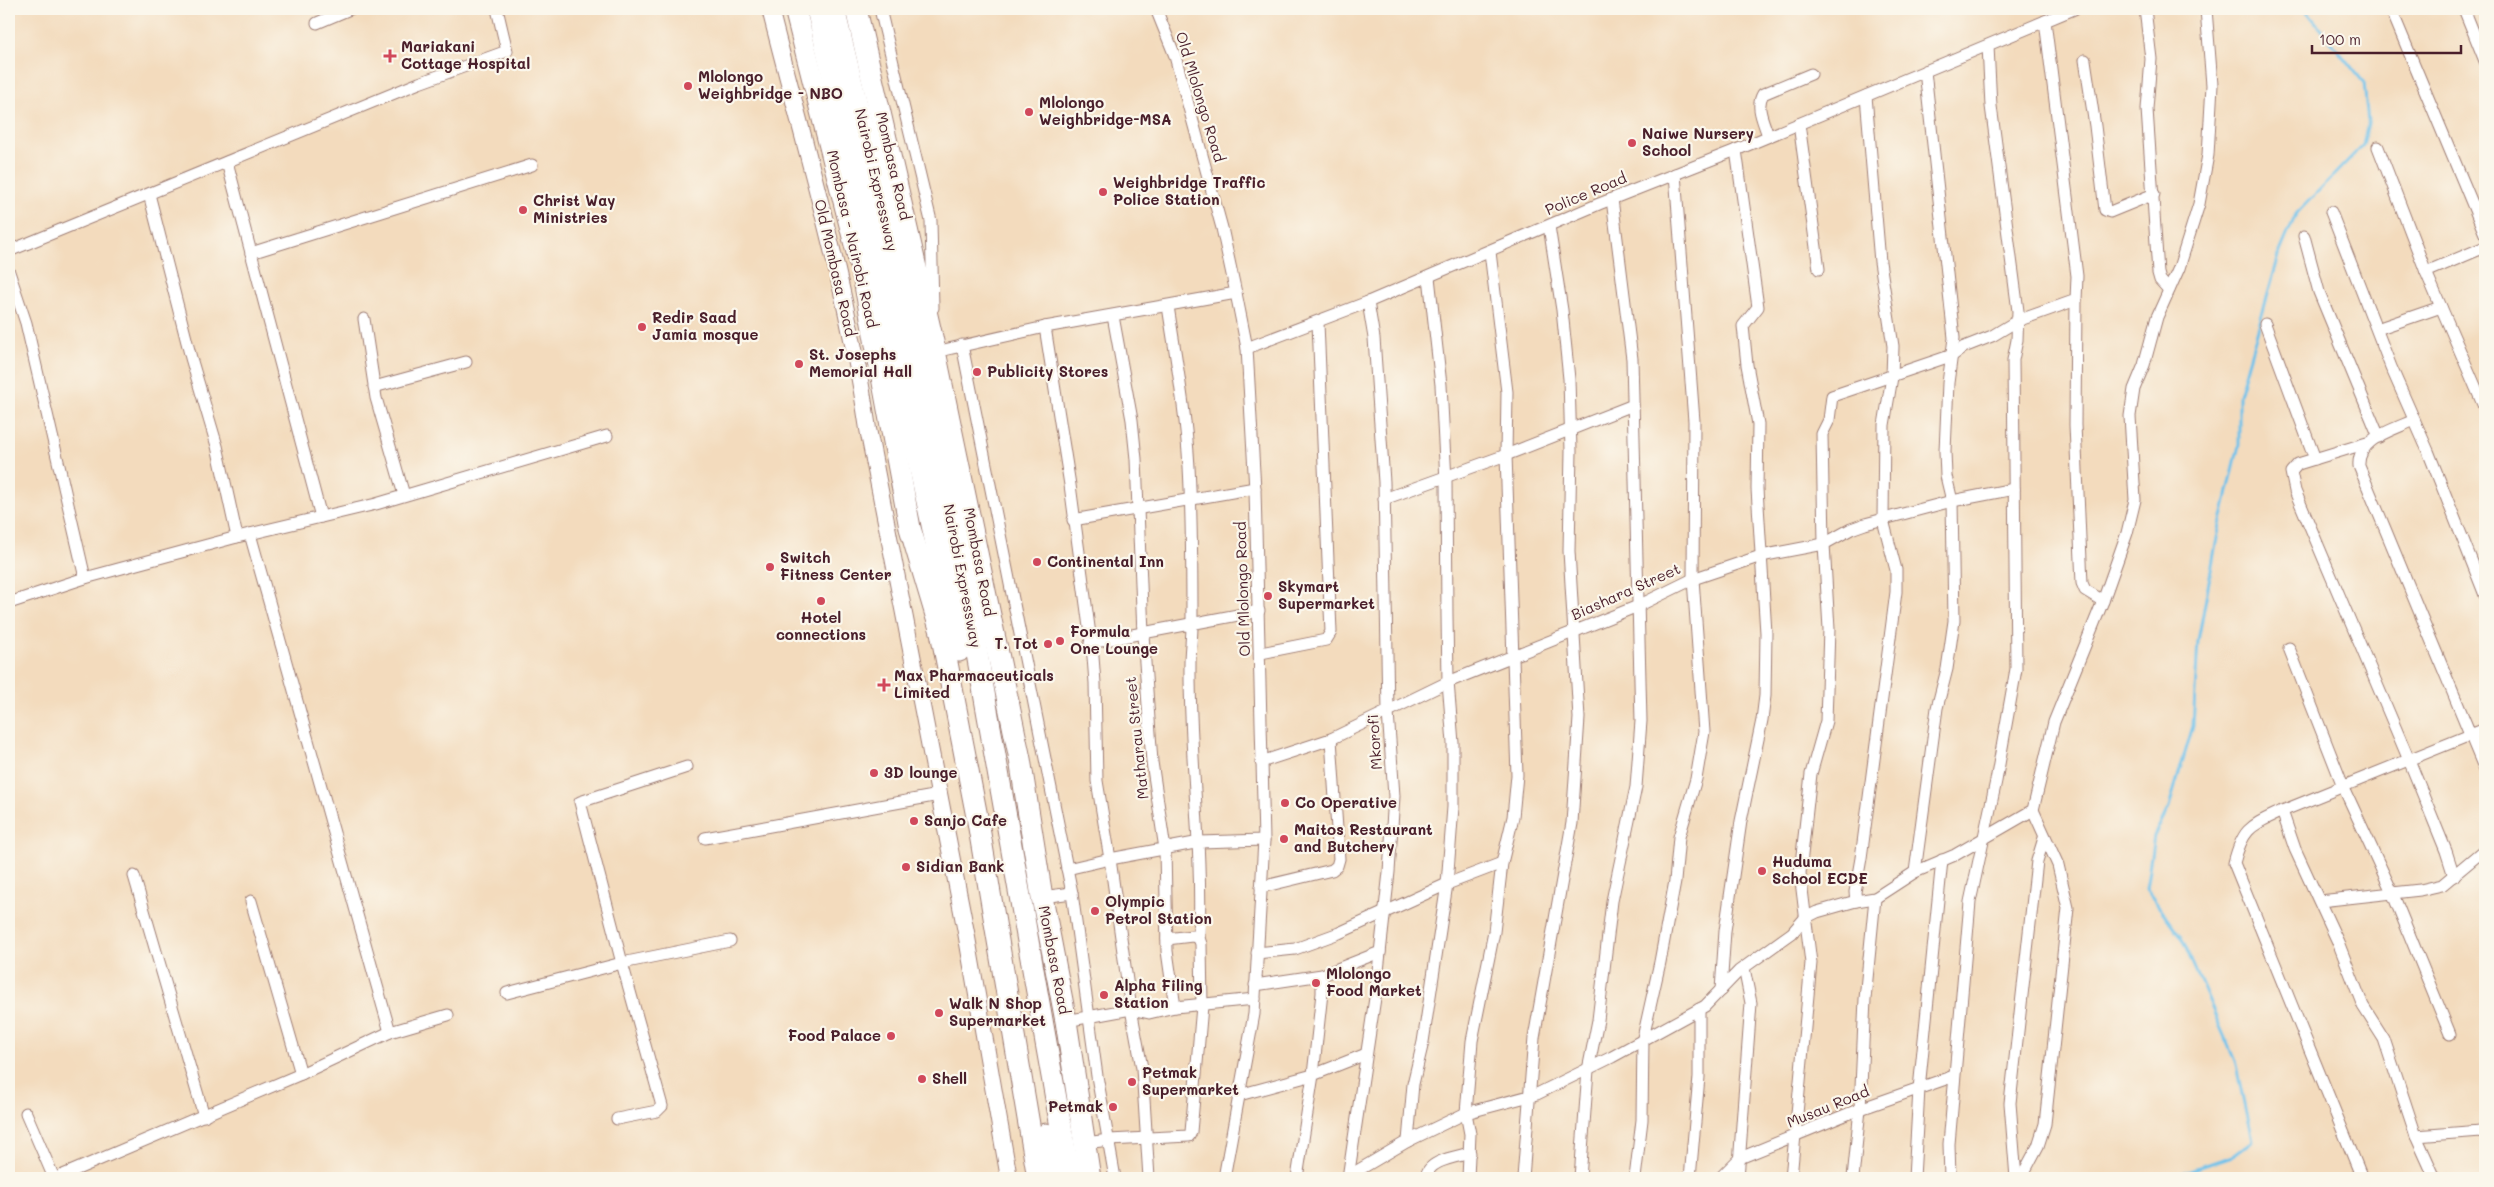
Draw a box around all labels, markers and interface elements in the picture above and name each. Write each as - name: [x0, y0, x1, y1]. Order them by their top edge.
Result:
- scale bar: [2312, 22, 2460, 54]
- street label: Old Mlolongo Road: [1172, 29, 1230, 164]
- text: 100 m: [2319, 29, 2361, 49]
- place label: Mariakani Cottage Hospital: [401, 36, 530, 73]
- marker: Mariakani Cottage Hospital: [383, 49, 397, 63]
- place label: Mlolongo Weighbridge - NBO: [698, 66, 843, 103]
- marker: Mlolongo Weighbridge - NBO: [682, 80, 694, 92]
- place label: Mlolongo Weighbridge-MSA: [1039, 92, 1172, 129]
- street label: Nairobi Expressway: [851, 106, 903, 253]
- marker: Mlolongo Weighbridge-MSA: [1023, 106, 1035, 118]
- street label: Mombasa Road: [872, 110, 916, 222]
- place label: Naiwe Nursery School: [1642, 123, 1754, 160]
- marker: Naiwe Nursery School: [1626, 137, 1638, 149]
- street label: Mombasa - Nairobi Road: [823, 148, 883, 330]
- street label: Police Road: [1542, 167, 1629, 219]
- place label: Weighbridge Traffic Police Station: [1113, 172, 1265, 209]
- marker: Weighbridge Traffic Police Station: [1097, 186, 1109, 198]
- place label: Christ Way Ministries: [533, 190, 615, 227]
- street label: Old Mombasa Road: [810, 197, 862, 338]
- marker: Christ Way Ministries: [517, 204, 529, 216]
- place label: Redir Saad Jamia mosque: [652, 307, 759, 344]
- marker: Redir Saad Jamia mosque: [636, 321, 648, 333]
- place label: St. Josephs Memorial Hall: [809, 344, 912, 381]
- marker: St. Josephs Memorial Hall: [793, 358, 805, 370]
- place label: Publicity Stores: [987, 361, 1108, 381]
- marker: Publicity Stores: [971, 366, 983, 378]
- street label: Nairobi Expressway: [939, 502, 987, 650]
- street label: Mombasa Road: [960, 506, 1000, 618]
- street label: Old Mlolongo Road: [1230, 521, 1254, 657]
- place label: Switch Fitness Center: [780, 547, 892, 584]
- place label: Continental Inn: [1047, 551, 1164, 571]
- marker: Continental Inn: [1031, 556, 1043, 568]
- street label: Biashara Street: [1568, 558, 1683, 624]
- marker: Switch Fitness Center: [764, 561, 776, 573]
- place label: Skymart Supermarket: [1278, 576, 1375, 613]
- marker: Skymart Supermarket: [1262, 590, 1274, 602]
- marker: Hotel connections: [815, 595, 827, 607]
- place label: Hotel connections: [776, 607, 866, 644]
- place label: Formula One Lounge: [1070, 621, 1158, 658]
- place label: T. Tot: [994, 633, 1038, 653]
- marker: Formula One Lounge: [1054, 635, 1066, 647]
- marker: T. Tot: [1042, 638, 1054, 650]
- place label: Max Pharmaceuticals Limited: [894, 665, 1054, 702]
- street label: Matharau Street: [1120, 676, 1152, 800]
- marker: Max Pharmaceuticals Limited: [878, 679, 890, 691]
- street label: Mkorofi: [1362, 714, 1386, 771]
- place label: 3D lounge: [884, 762, 957, 782]
- marker: 3D lounge: [868, 767, 880, 779]
- place label: Co Operative: [1295, 792, 1397, 812]
- marker: Co Operative: [1279, 797, 1291, 809]
- place label: Sanjo Cafe: [924, 810, 1007, 830]
- marker: Sanjo Cafe: [908, 815, 920, 827]
- place label: Maitos Restaurant and Butchery: [1294, 819, 1433, 856]
- marker: Maitos Restaurant and Butchery: [1278, 833, 1290, 845]
- place label: Huduma School ECDE: [1772, 851, 1868, 888]
- place label: Sidian Bank: [916, 856, 1004, 876]
- marker: Sidian Bank: [900, 861, 912, 873]
- marker: Huduma School ECDE: [1756, 865, 1768, 877]
- place label: Olympic Petrol Station: [1105, 891, 1212, 928]
- street label: Mombasa Road: [1035, 904, 1075, 1016]
- marker: Olympic Petrol Station: [1089, 905, 1101, 917]
- place label: Mlolongo Food Market: [1326, 963, 1422, 1000]
- place label: Alpha Filing Station: [1114, 975, 1203, 1012]
- marker: Mlolongo Food Market: [1310, 977, 1322, 989]
- marker: Alpha Filing Station: [1098, 989, 1110, 1001]
- place label: Walk N Shop Supermarket: [949, 993, 1046, 1030]
- marker: Walk N Shop Supermarket: [933, 1007, 945, 1019]
- place label: Food Palace: [788, 1025, 881, 1045]
- marker: Food Palace: [885, 1030, 897, 1042]
- place label: Petmak Supermarket: [1142, 1062, 1239, 1099]
- place label: Shell: [932, 1068, 967, 1088]
- marker: Shell: [916, 1073, 928, 1085]
- marker: Petmak Supermarket: [1126, 1076, 1138, 1088]
- street label: Musau Road: [1783, 1080, 1872, 1132]
- place label: Petmak: [1048, 1096, 1103, 1116]
- marker: Petmak: [1107, 1101, 1119, 1113]

